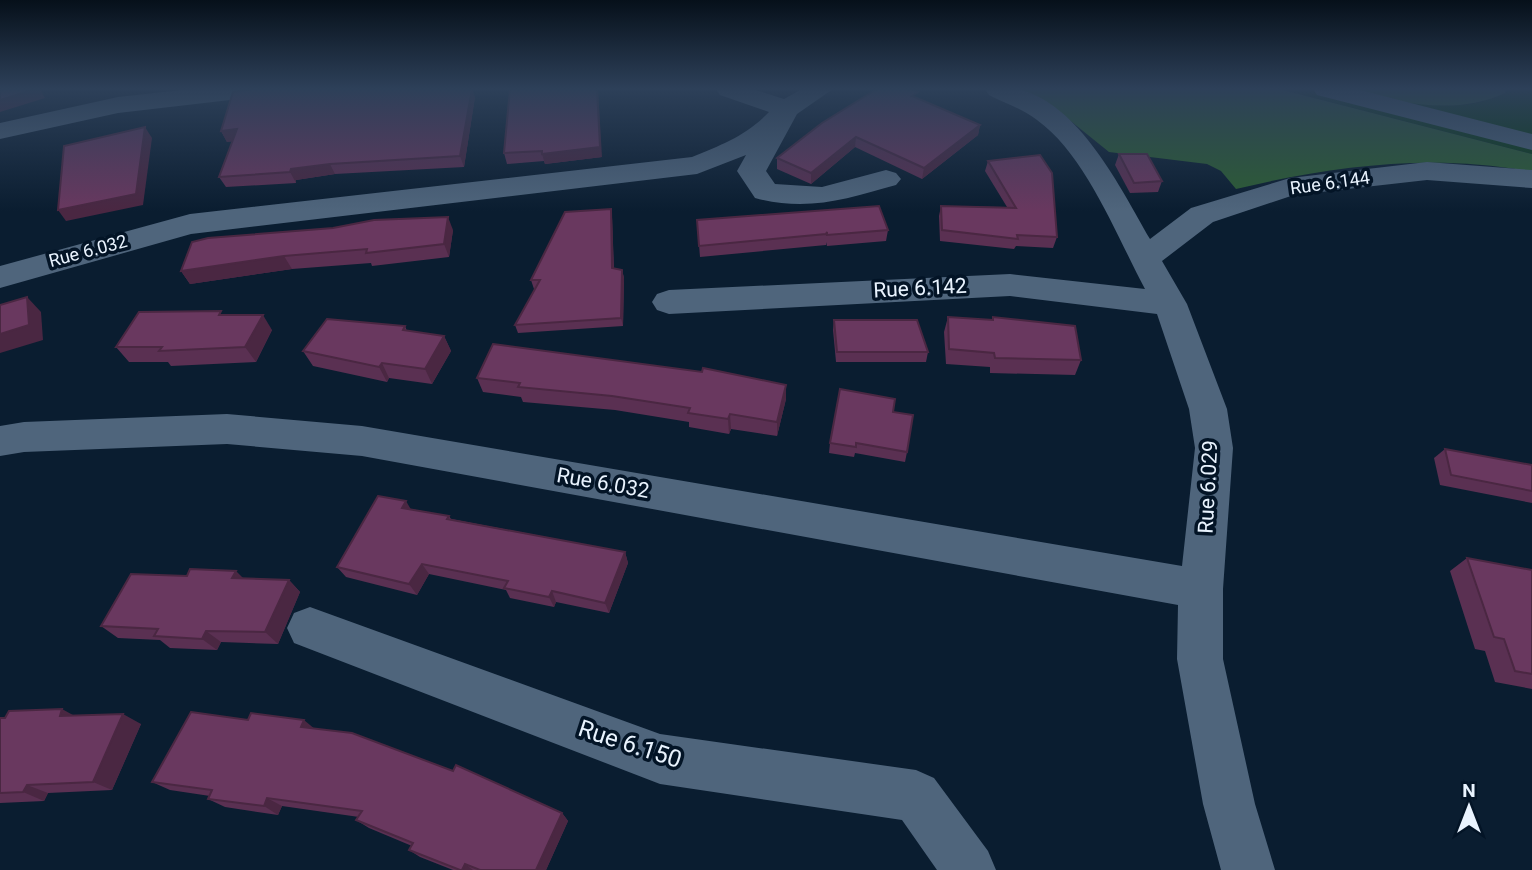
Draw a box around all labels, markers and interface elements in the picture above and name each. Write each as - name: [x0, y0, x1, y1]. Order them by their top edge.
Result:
- street label: Rue 6.144: [1289, 167, 1371, 198]
- street label: Rue 6.032: [46, 230, 129, 271]
- street label: Rue 6.142: [873, 274, 968, 302]
- street label: Rue 6.029: [1194, 440, 1222, 534]
- street label: Rue 6.032: [555, 463, 651, 503]
- street label: Rue 6.150: [575, 714, 685, 774]
- north arrow: [1434, 772, 1504, 842]
- text: N: [1462, 779, 1476, 802]

